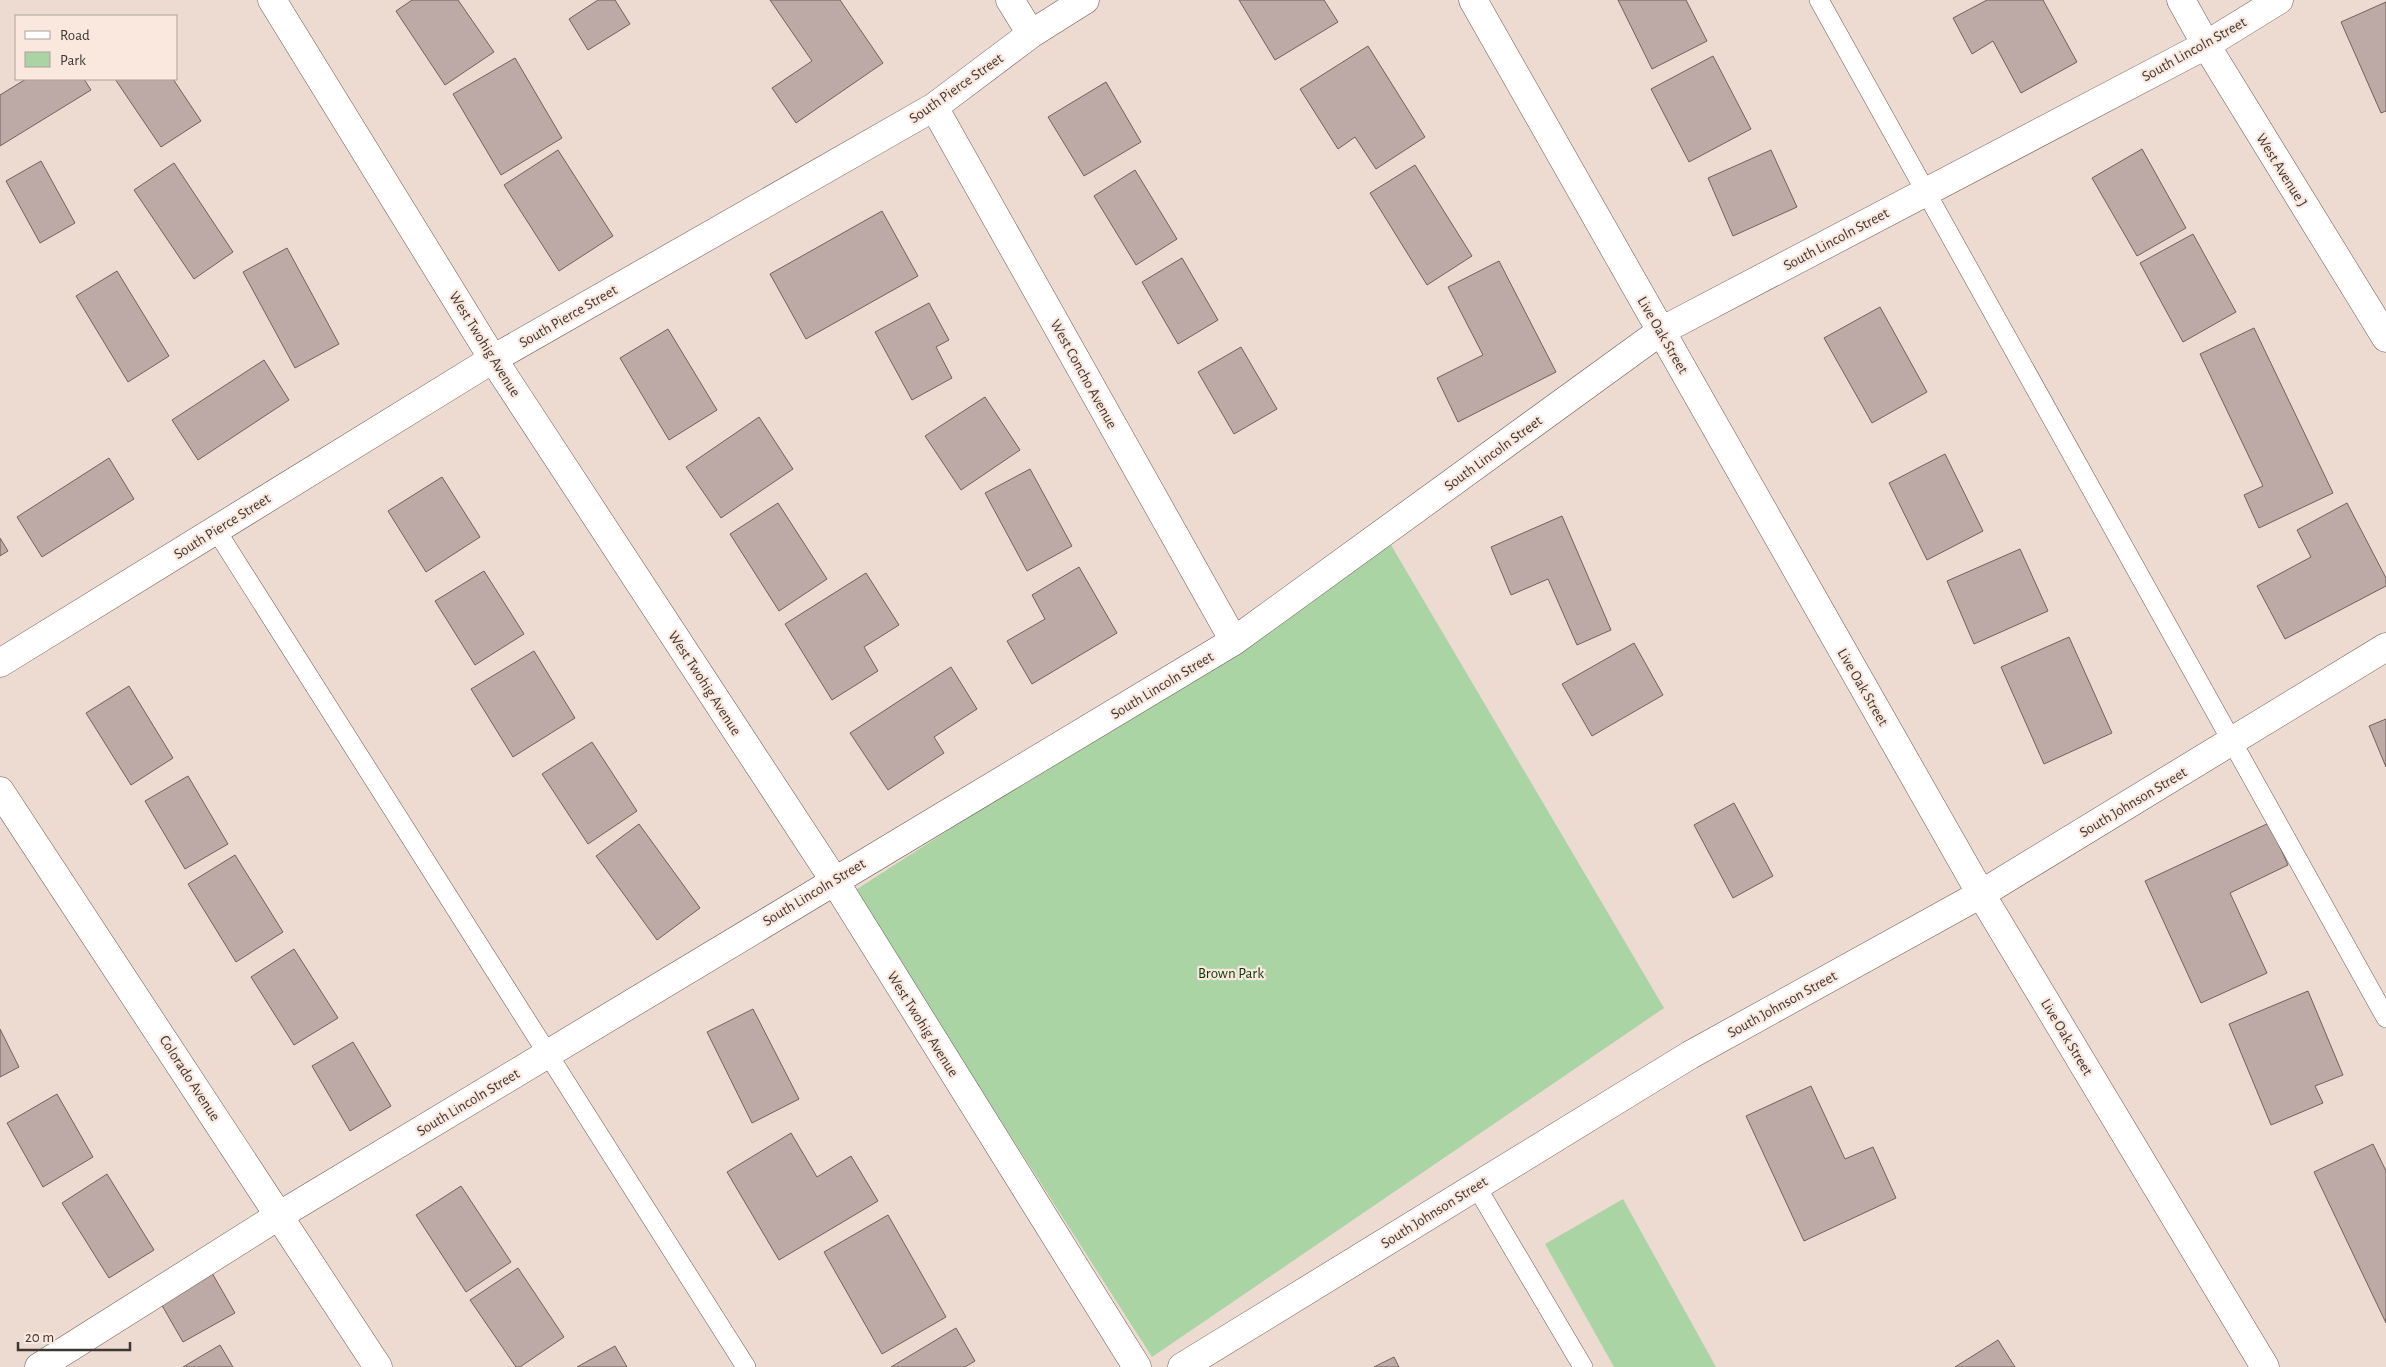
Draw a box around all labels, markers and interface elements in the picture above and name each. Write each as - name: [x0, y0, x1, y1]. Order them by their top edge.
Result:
- street label: South Lincoln Street: [2140, 14, 2249, 84]
- legend: [15, 15, 178, 80]
- text: Road: [60, 28, 90, 43]
- street label: South Pierce Street: [907, 50, 1006, 126]
- text: Park: [60, 53, 86, 68]
- street label: West Avenue J: [2253, 131, 2310, 210]
- street label: South Lincoln Street: [1781, 205, 1892, 273]
- street label: South Pierce Street: [517, 282, 620, 351]
- street label: West Twohig Avenue: [446, 289, 523, 400]
- street label: Live Oak Street: [1634, 294, 1691, 377]
- street label: West Concho Avenue: [1047, 317, 1120, 431]
- street label: South Lincoln Street: [1442, 413, 1545, 494]
- street label: South Pierce Street: [171, 491, 273, 562]
- street label: West Twohig Avenue: [665, 628, 744, 738]
- street label: Live Oak Street: [1834, 646, 1891, 729]
- street label: South Lincoln Street: [1108, 649, 1216, 722]
- street label: South Johnson Street: [2077, 764, 2190, 840]
- street label: South Lincoln Street: [760, 856, 868, 929]
- park label: Brown Park: [1198, 966, 1264, 981]
- street label: South Johnson Street: [1725, 968, 1840, 1041]
- street label: West Twohig Avenue: [884, 969, 961, 1080]
- street label: Live Oak Street: [2038, 996, 2095, 1078]
- street label: Colorado Avenue: [156, 1033, 223, 1124]
- street label: South Lincoln Street: [414, 1066, 522, 1139]
- street label: South Johnson Street: [1378, 1174, 1490, 1251]
- scale bar: [18, 1320, 130, 1352]
- text: 20 m: [25, 1330, 54, 1345]

